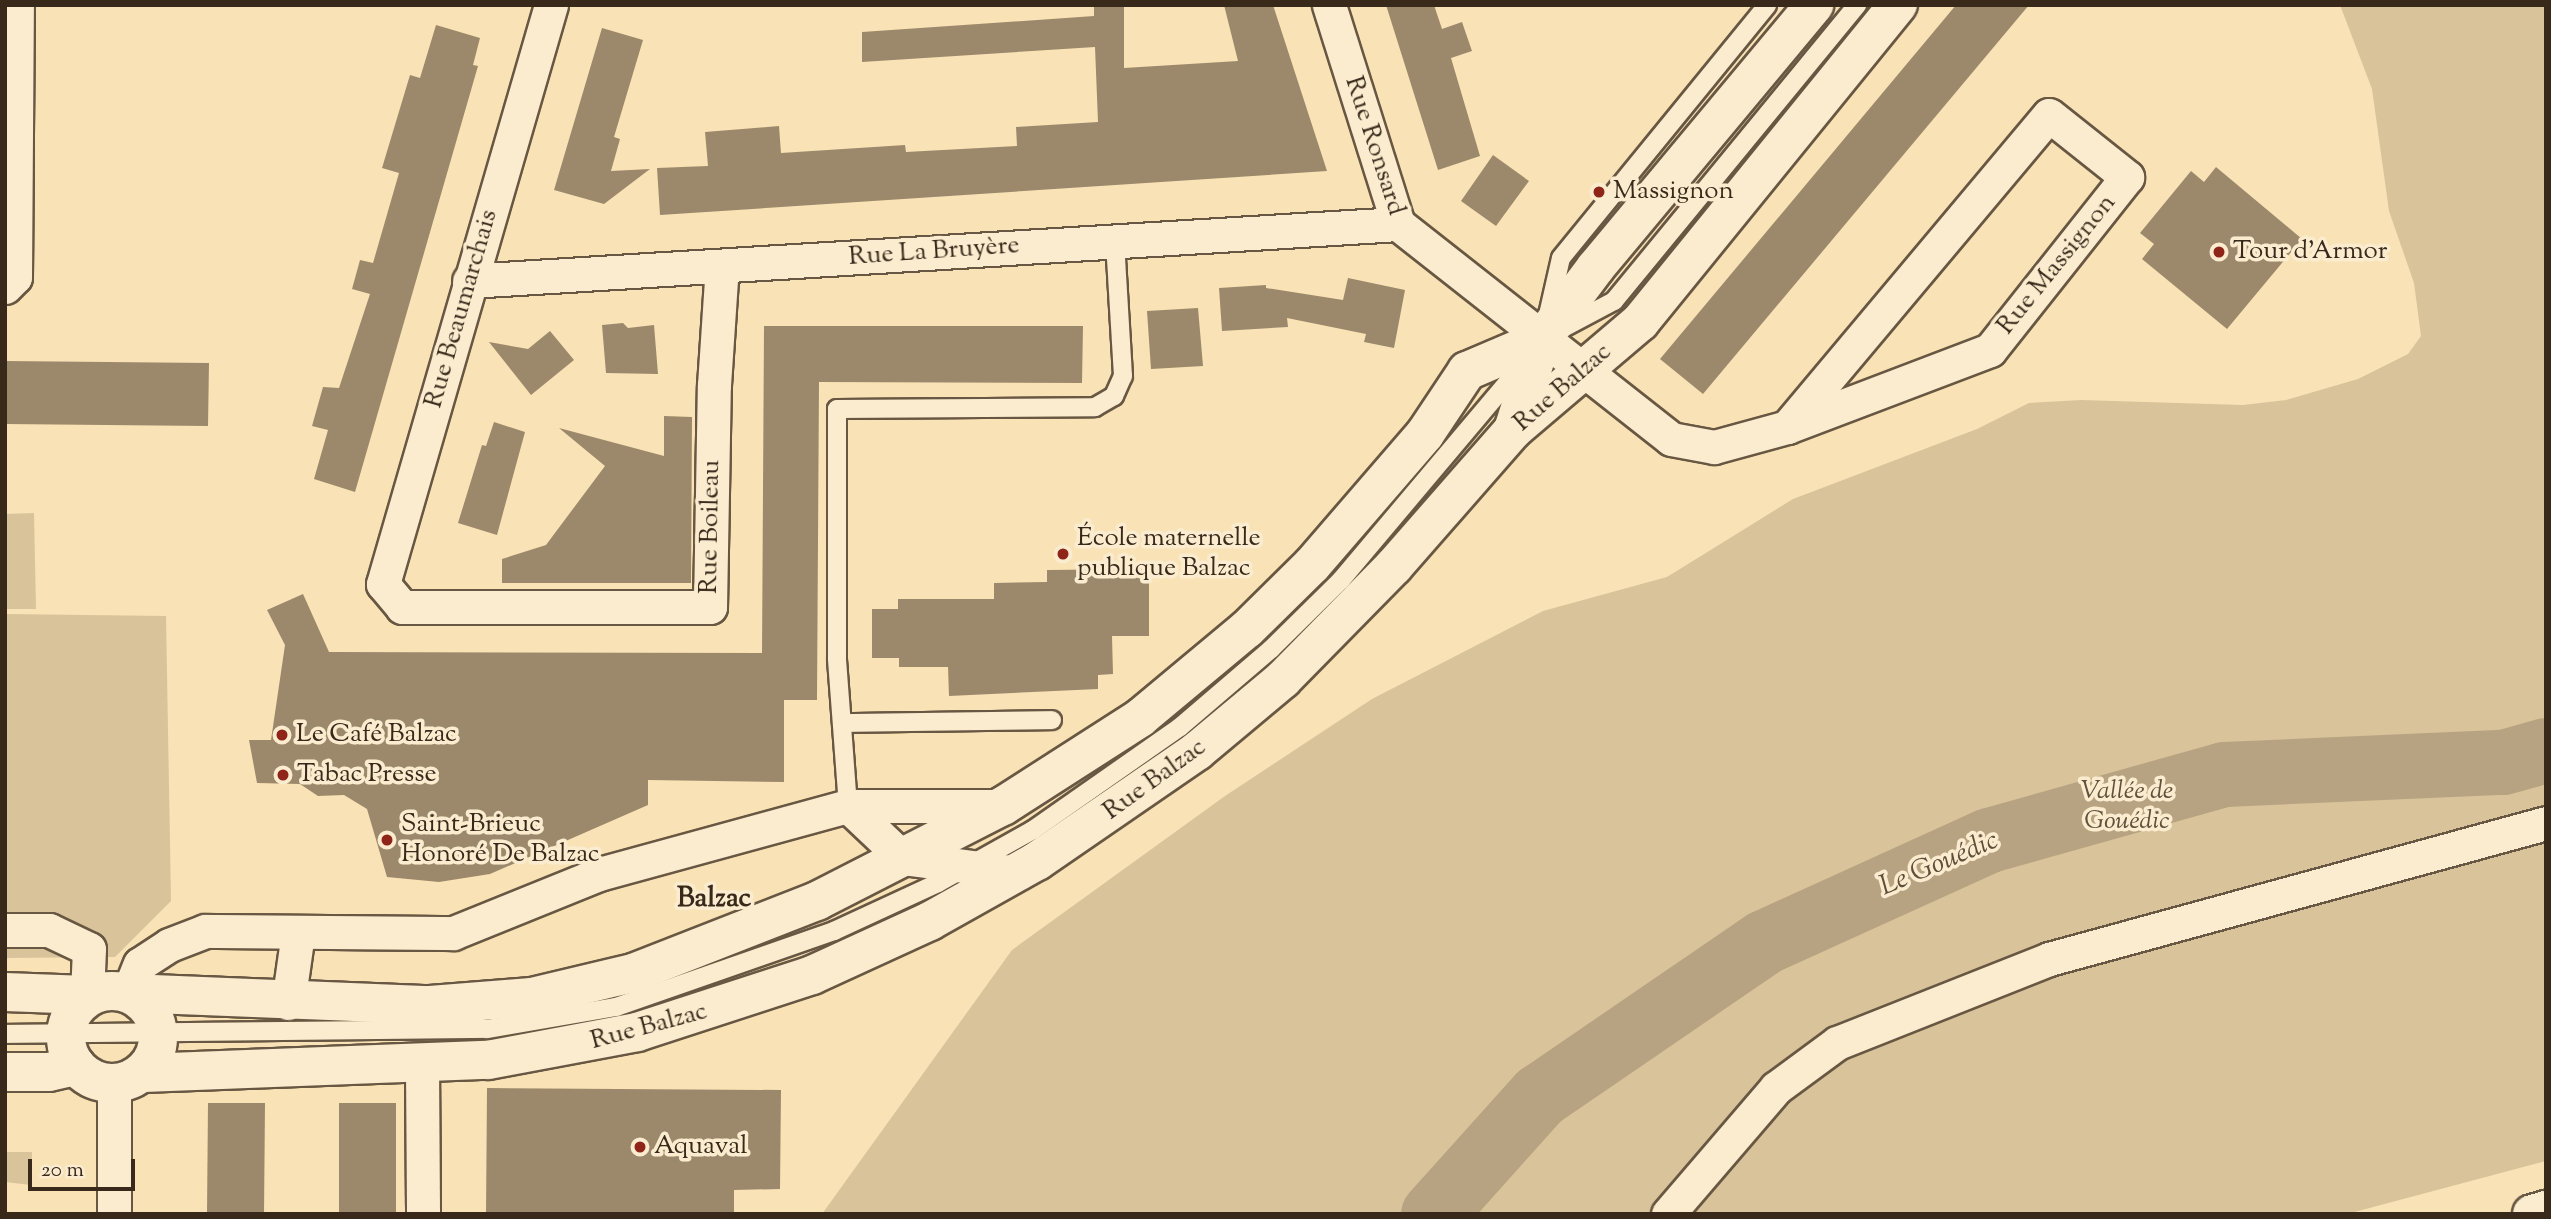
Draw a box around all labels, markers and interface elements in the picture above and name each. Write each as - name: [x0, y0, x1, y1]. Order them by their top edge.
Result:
- street label: Rue Ronsard: [1337, 73, 1411, 219]
- place label: Massignon: [1613, 176, 1734, 208]
- marker: Massignon: [1591, 184, 1607, 200]
- street label: Rue Massignon: [1991, 189, 2123, 341]
- street label: Rue Beaumarchais: [419, 206, 505, 412]
- street label: Rue La Bruyère: [847, 230, 1021, 274]
- place label: Tour d’Armor: [2233, 236, 2387, 268]
- marker: Tour d’Armor: [2211, 244, 2227, 260]
- street label: Rue Balzac: [1508, 337, 1618, 439]
- street label: Rue Boileau: [694, 460, 728, 594]
- place label: École maternelle publique Balzac: [1077, 523, 1261, 584]
- marker: École maternelle publique Balzac: [1055, 546, 1071, 562]
- place label: Le Café Balzac: [296, 719, 457, 751]
- marker: Le Café Balzac: [274, 727, 290, 743]
- street label: Rue Balzac: [1098, 732, 1212, 828]
- place label: Tabac Presse: [297, 759, 437, 791]
- marker: Tabac Presse: [275, 767, 291, 783]
- park label: Vallée de Gouédic: [2081, 776, 2173, 838]
- place label: Saint-Brieuc Honoré De Balzac: [401, 809, 600, 870]
- water label: Le Gouédic: [1874, 824, 2004, 904]
- marker: Saint-Brieuc Honoré De Balzac: [379, 832, 395, 848]
- district label: Balzac: [677, 882, 751, 916]
- street label: Rue Balzac: [587, 996, 711, 1058]
- place label: Aquaval: [654, 1131, 748, 1163]
- marker: Aquaval: [632, 1139, 648, 1155]
- scale bar: [32, 1146, 138, 1190]
- text: 20 m: [41, 1156, 84, 1186]

